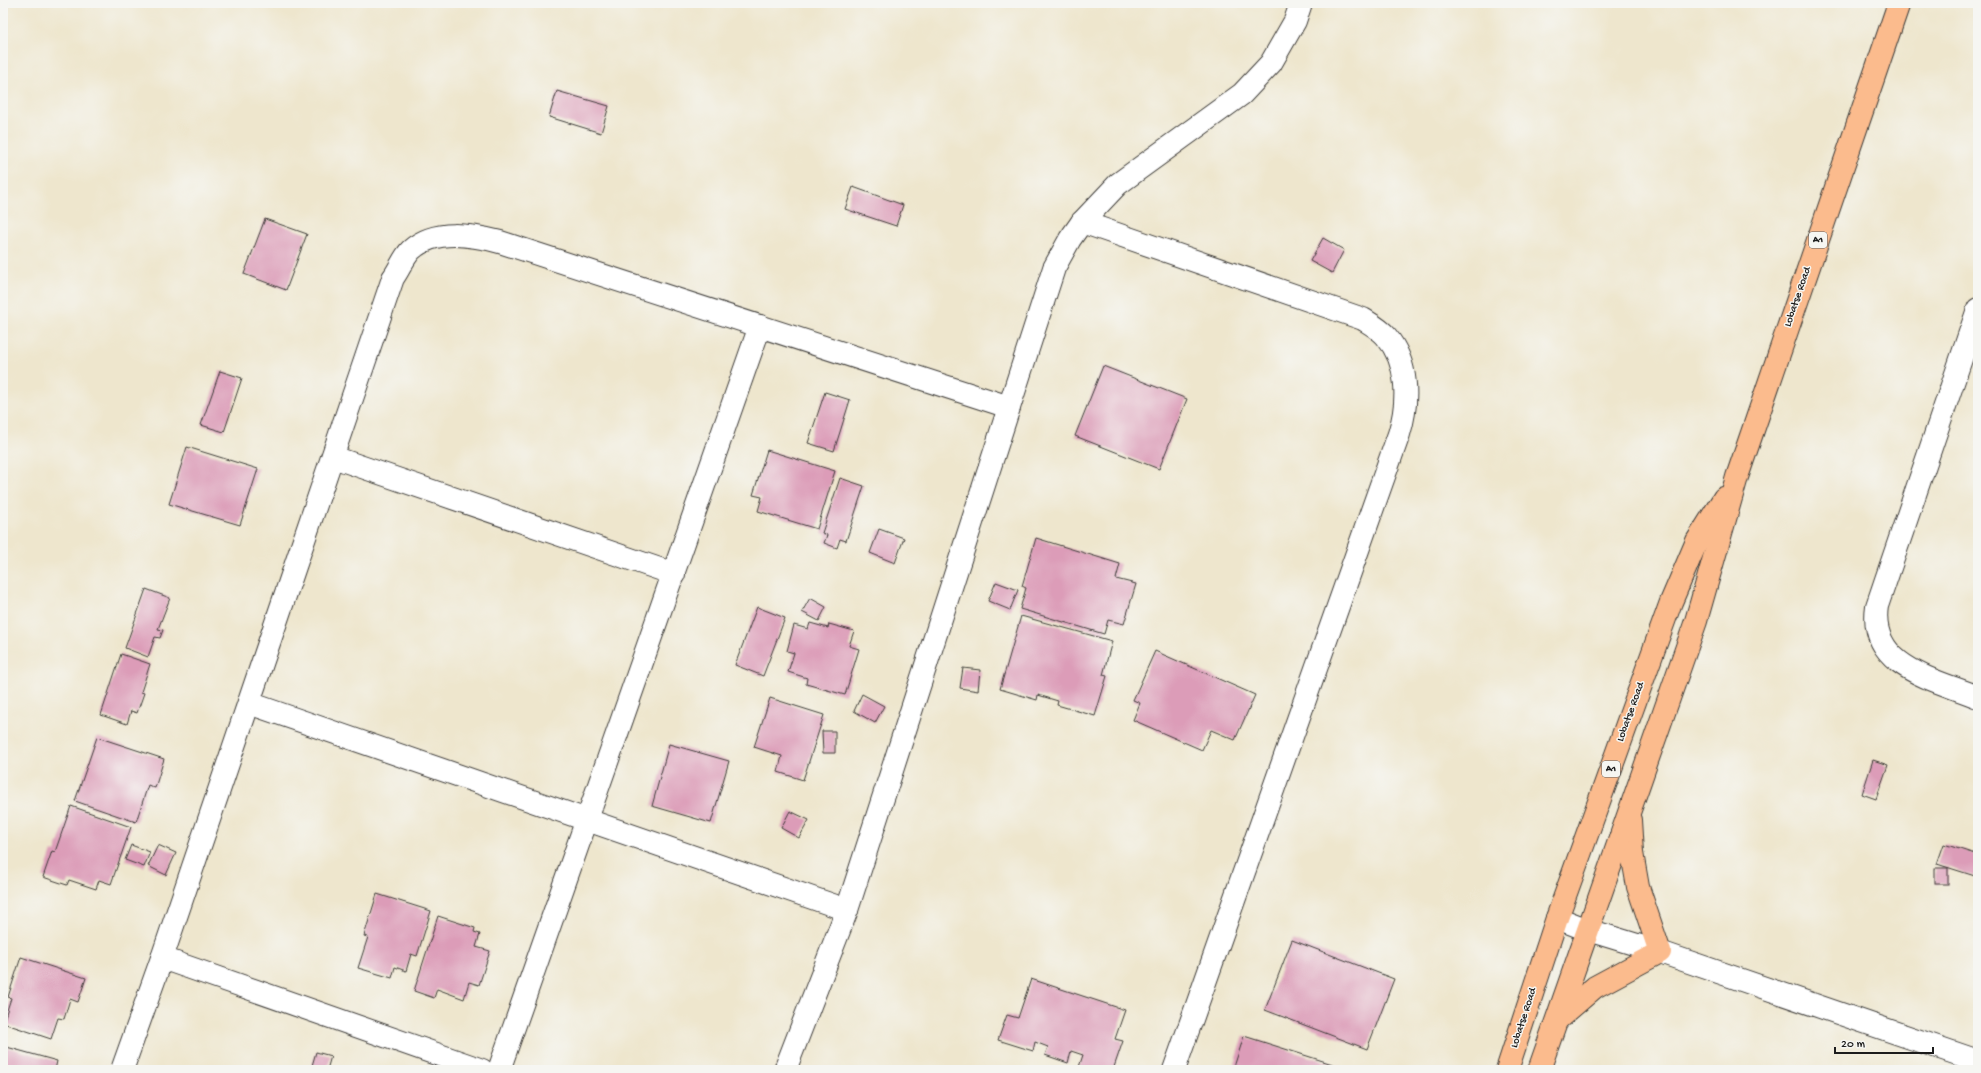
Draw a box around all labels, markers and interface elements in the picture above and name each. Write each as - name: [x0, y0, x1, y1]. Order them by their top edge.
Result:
- road number: A1: [1809, 232, 1827, 248]
- street label: Lobatse Road: [1782, 264, 1814, 329]
- street label: Lobatse Road: [1615, 679, 1648, 743]
- road number: A1: [1602, 761, 1620, 777]
- street label: Lobatse Road: [1509, 985, 1540, 1050]
- scale bar: [1835, 1029, 1933, 1055]
- text: 20 m: [1841, 1038, 1866, 1052]

